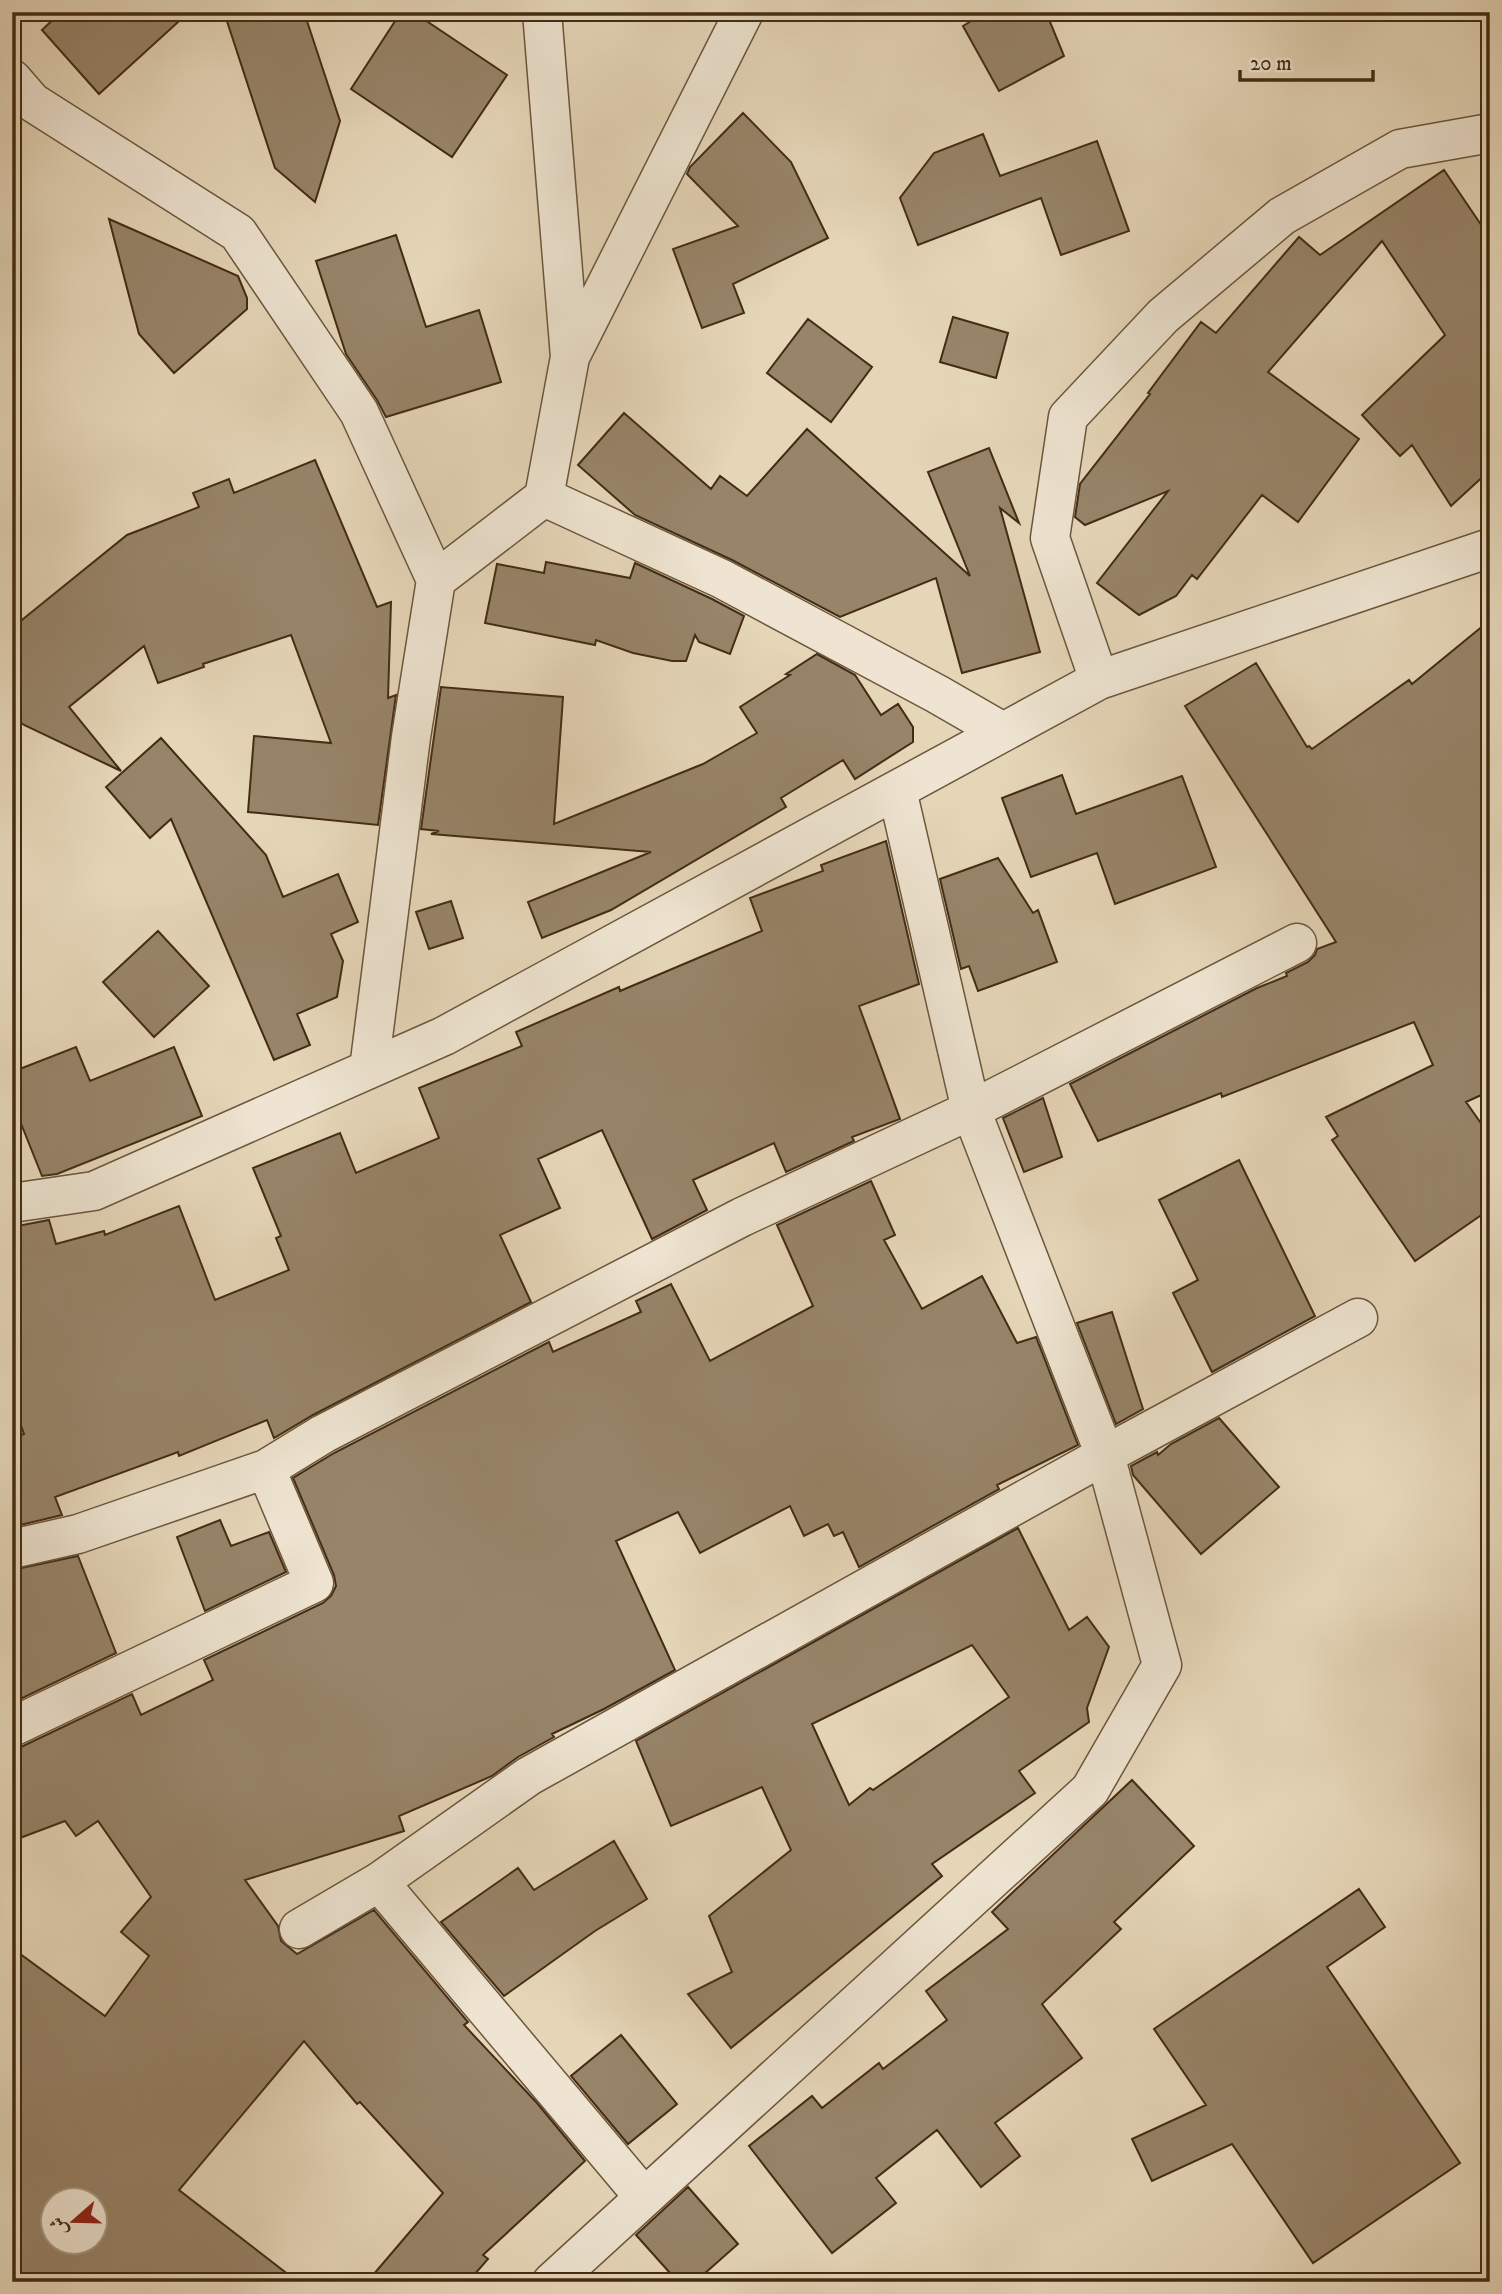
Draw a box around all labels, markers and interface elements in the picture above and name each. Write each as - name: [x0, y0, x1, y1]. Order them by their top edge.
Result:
- scale bar: [1240, 38, 1372, 82]
- text: 20 m: [1250, 51, 1292, 77]
- north arrow: [38, 2186, 108, 2256]
- text: ش: [45, 2214, 73, 2239]

